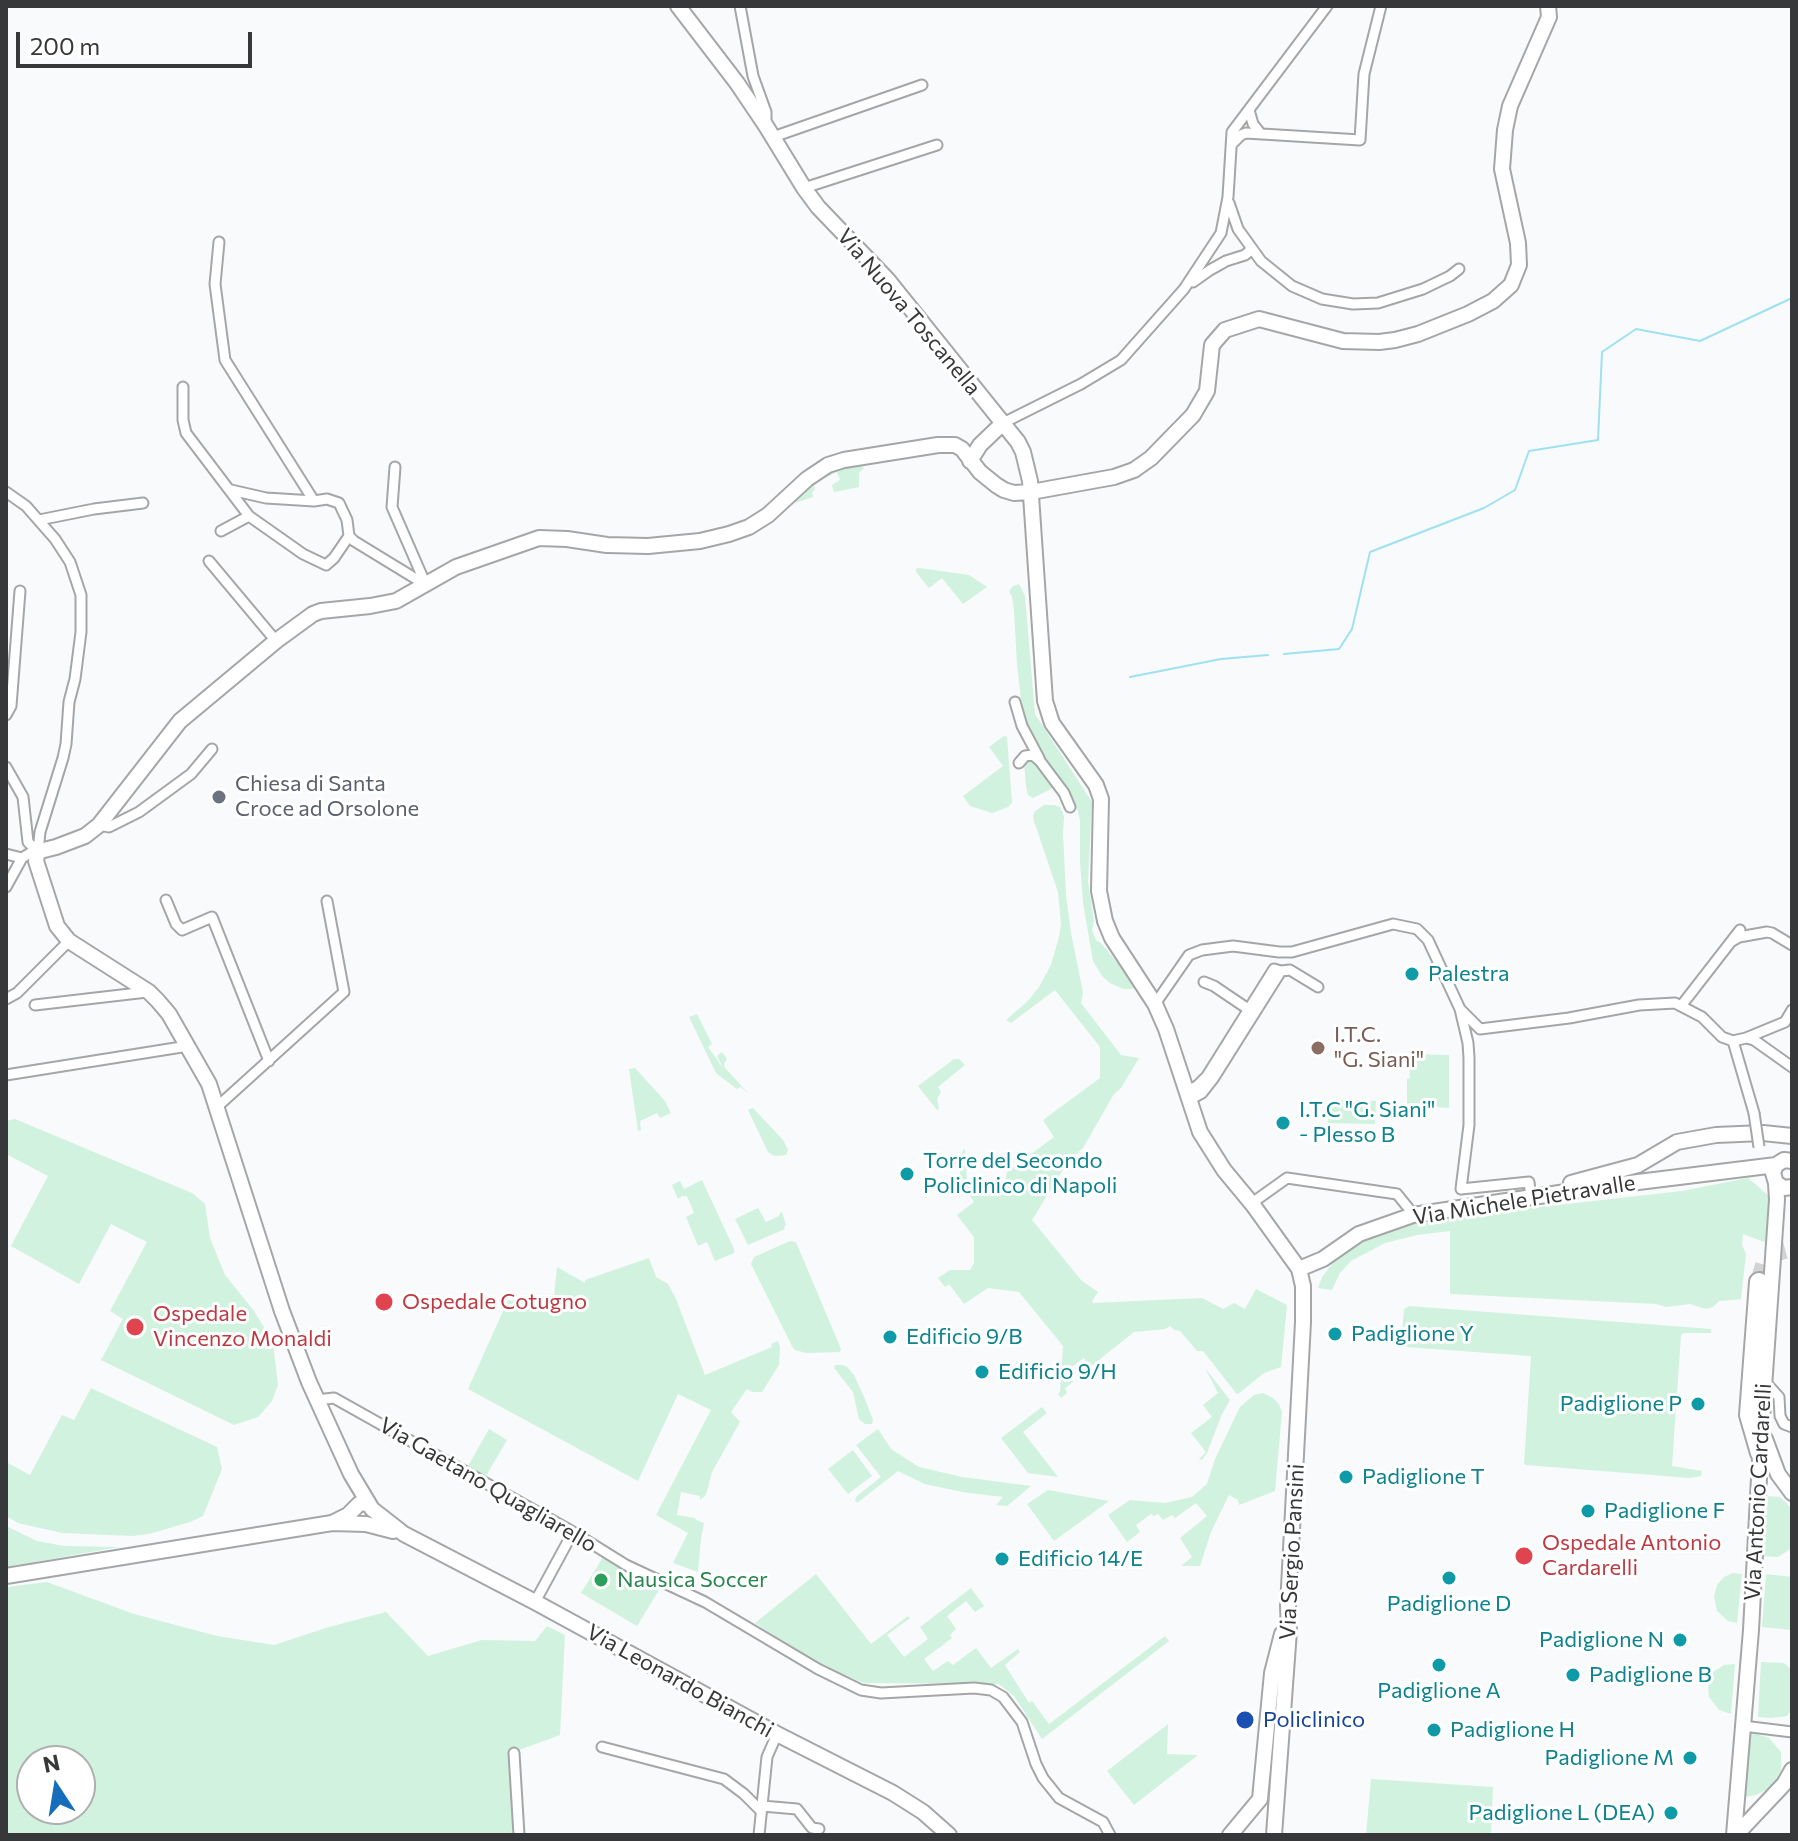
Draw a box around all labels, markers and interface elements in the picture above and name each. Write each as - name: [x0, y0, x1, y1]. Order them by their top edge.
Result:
- scale bar: [20, 16, 256, 66]
- text: 200 m: [30, 31, 100, 60]
- street label: Via Nuova Toscanella: [832, 223, 986, 401]
- place label: Chiesa di Santa Croce ad Orsolone: [235, 771, 419, 822]
- marker: Chiesa di Santa Croce ad Orsolone: [210, 788, 228, 806]
- place label: Palestra: [1428, 961, 1510, 987]
- marker: Palestra: [1403, 965, 1421, 983]
- place label: I.T.C. "G. Siani": [1334, 1022, 1424, 1074]
- marker: I.T.C. "G. Siani": [1309, 1039, 1327, 1057]
- place label: I.T.C "G. Siani" - Plesso B: [1299, 1097, 1435, 1148]
- marker: I.T.C "G. Siani" - Plesso B: [1274, 1114, 1292, 1132]
- place label: Torre del Secondo Policlinico di Napoli: [923, 1148, 1117, 1200]
- marker: Torre del Secondo Policlinico di Napoli: [898, 1165, 916, 1183]
- street label: Via Michele Pietravalle: [1411, 1169, 1637, 1231]
- place label: Ospedale Cotugno: [402, 1289, 587, 1315]
- marker: Ospedale Cotugno: [373, 1291, 395, 1313]
- place label: Ospedale Vincenzo Monaldi: [153, 1301, 332, 1352]
- marker: Ospedale Vincenzo Monaldi: [124, 1316, 146, 1338]
- place label: Padiglione Y: [1351, 1321, 1474, 1347]
- place label: Edificio 9/B: [906, 1324, 1023, 1350]
- marker: Padiglione Y: [1326, 1325, 1344, 1343]
- marker: Edificio 9/B: [881, 1328, 899, 1346]
- place label: Edificio 9/H: [998, 1359, 1117, 1385]
- marker: Edificio 9/H: [973, 1363, 991, 1381]
- street label: Via Antonio Cardarelli: [1739, 1382, 1777, 1602]
- place label: Padiglione P: [1560, 1391, 1682, 1417]
- marker: Padiglione P: [1689, 1395, 1707, 1413]
- street label: Via Gaetano Quagliarello: [375, 1412, 601, 1558]
- street label: Via Sergio Pansini: [1274, 1463, 1310, 1641]
- place label: Padiglione T: [1362, 1464, 1485, 1490]
- marker: Padiglione T: [1337, 1468, 1355, 1486]
- place label: Padiglione F: [1604, 1498, 1725, 1524]
- marker: Padiglione F: [1579, 1502, 1597, 1520]
- place label: Ospedale Antonio Cardarelli: [1542, 1530, 1721, 1582]
- marker: Ospedale Antonio Cardarelli: [1513, 1545, 1535, 1567]
- place label: Edificio 14/E: [1018, 1546, 1143, 1572]
- marker: Edificio 14/E: [993, 1550, 1011, 1568]
- place label: Nausica Soccer: [617, 1567, 768, 1593]
- marker: Padiglione D: [1440, 1569, 1458, 1587]
- marker: Nausica Soccer: [592, 1571, 610, 1589]
- place label: Padiglione D: [1387, 1591, 1511, 1617]
- street label: Via Leonardo Bianchi: [582, 1619, 778, 1743]
- place label: Padiglione N: [1539, 1627, 1664, 1653]
- marker: Padiglione N: [1671, 1631, 1689, 1649]
- marker: Padiglione A: [1430, 1656, 1448, 1674]
- place label: Padiglione B: [1589, 1662, 1712, 1688]
- marker: Padiglione B: [1564, 1666, 1582, 1684]
- place label: Padiglione A: [1377, 1678, 1501, 1704]
- place label: Policlinico: [1263, 1707, 1365, 1733]
- marker: Policlinico: [1234, 1709, 1256, 1731]
- place label: Padiglione H: [1450, 1717, 1575, 1743]
- marker: Padiglione H: [1425, 1721, 1443, 1739]
- north arrow: [16, 1745, 96, 1825]
- place label: Padiglione M: [1545, 1745, 1674, 1771]
- text: N: [40, 1748, 62, 1778]
- marker: Padiglione M: [1681, 1749, 1699, 1767]
- place label: Padiglione L (DEA): [1468, 1800, 1655, 1826]
- marker: Padiglione L (DEA): [1662, 1804, 1680, 1822]

